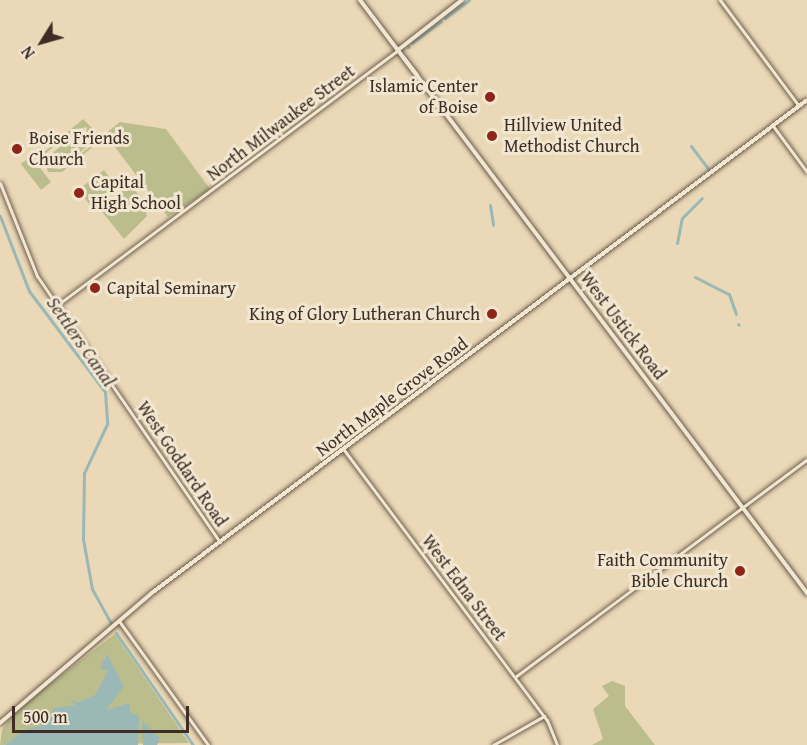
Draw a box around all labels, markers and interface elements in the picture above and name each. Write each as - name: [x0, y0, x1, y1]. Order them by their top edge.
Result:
- north arrow: [12, 12, 72, 72]
- text: N: [15, 41, 40, 64]
- street label: North Milwaukee Street: [203, 60, 359, 186]
- place label: Islamic Center of Boise: [369, 76, 478, 118]
- marker: Islamic Center of Boise: [483, 90, 497, 104]
- place label: Hillview United Methodist Church: [504, 115, 640, 158]
- place label: Boise Friends Church: [29, 128, 130, 170]
- marker: Hillview United Methodist Church: [485, 129, 499, 143]
- marker: Boise Friends Church: [10, 142, 24, 156]
- place label: Capital High School: [91, 172, 181, 214]
- marker: Capital High School: [72, 186, 86, 200]
- street label: West Ustick Road: [575, 268, 671, 384]
- place label: Capital Seminary: [107, 277, 236, 299]
- marker: Capital Seminary: [88, 281, 102, 295]
- water label: Settlers Canal: [42, 291, 122, 391]
- place label: King of Glory Lutheran Church: [249, 303, 480, 325]
- marker: King of Glory Lutheran Church: [485, 307, 499, 321]
- street label: North Maple Grove Road: [312, 333, 472, 461]
- street label: West Goddard Road: [132, 397, 232, 531]
- street label: West Edna Street: [417, 531, 511, 645]
- place label: Faith Community Bible Church: [597, 550, 728, 592]
- marker: Faith Community Bible Church: [733, 564, 747, 578]
- scale bar: [15, 694, 192, 732]
- text: 500 m: [23, 703, 68, 730]

